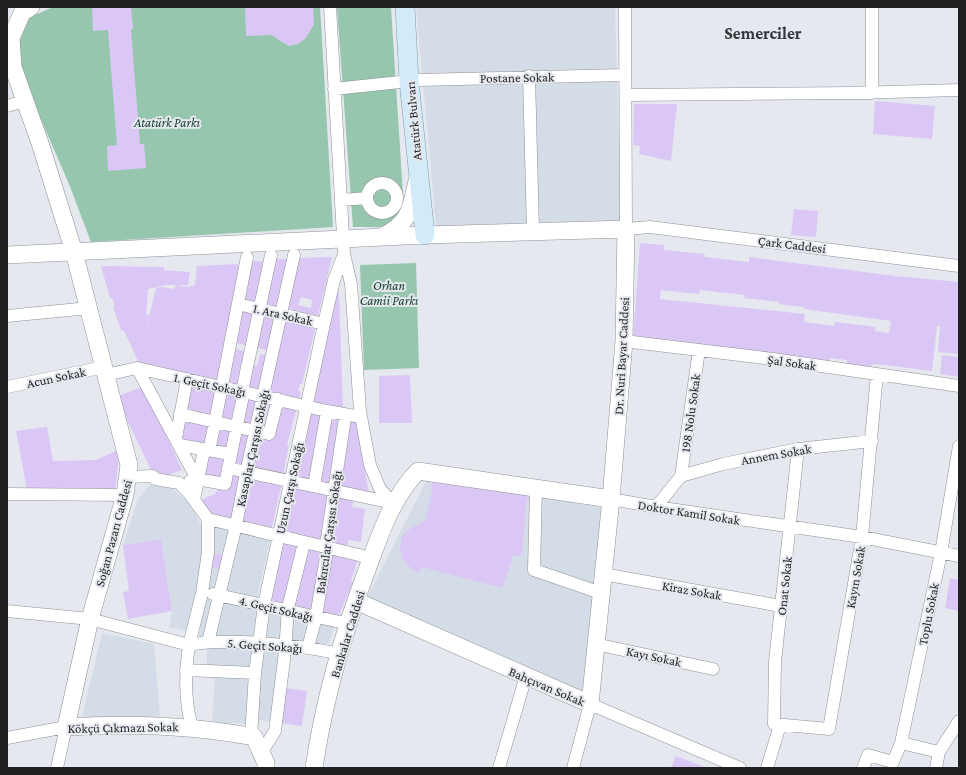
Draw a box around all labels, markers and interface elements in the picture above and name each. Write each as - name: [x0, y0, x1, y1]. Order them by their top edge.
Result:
- district label: Semerciler: [724, 24, 802, 43]
- street label: Postane Sokak: [480, 69, 555, 86]
- street label: Atatürk Bulvarı: [403, 80, 424, 161]
- park label: Atatürk Parkı: [133, 115, 201, 130]
- street label: Çark Caddesi: [757, 233, 827, 256]
- park label: Orhan Camii Parkı: [360, 278, 419, 308]
- street label: Dr. Nuri Bayar Caddesi: [611, 296, 632, 415]
- street label: 1. Ara Sokak: [252, 300, 315, 329]
- street label: Şal Sokak: [767, 352, 818, 373]
- street label: Acun Sokak: [25, 364, 88, 391]
- street label: 1. Geçit Sokağı: [172, 370, 248, 400]
- street label: 198 Nolu Sokak: [678, 372, 704, 453]
- street label: Kasaplar Çarşısı Sokağı: [233, 387, 272, 508]
- street label: Uzun Çarşı Sokağı: [272, 440, 307, 535]
- street label: Annem Sokak: [740, 441, 813, 468]
- street label: Bakırcılar Çarşısı Sokağı: [312, 469, 345, 595]
- street label: Soğan Pazarı Caddesi: [92, 477, 135, 588]
- street label: Doktor Kamil Sokak: [637, 497, 742, 528]
- street label: Kayın Sokak: [843, 544, 868, 609]
- street label: Onat Sokak: [774, 555, 795, 616]
- street label: Kiraz Sokak: [661, 578, 724, 603]
- street label: Toplu Sokak: [915, 581, 942, 647]
- street label: Bankalar Caddesi: [327, 588, 368, 680]
- street label: 4. Geçit Sokağı: [237, 593, 315, 624]
- street label: 5. Geçit Sokağı: [227, 635, 304, 656]
- street label: Kayı Sokak: [625, 643, 684, 670]
- street label: Bahçıvan Sokak: [507, 664, 588, 710]
- street label: Kökçü Çıkmazı Sokak: [68, 719, 179, 736]

